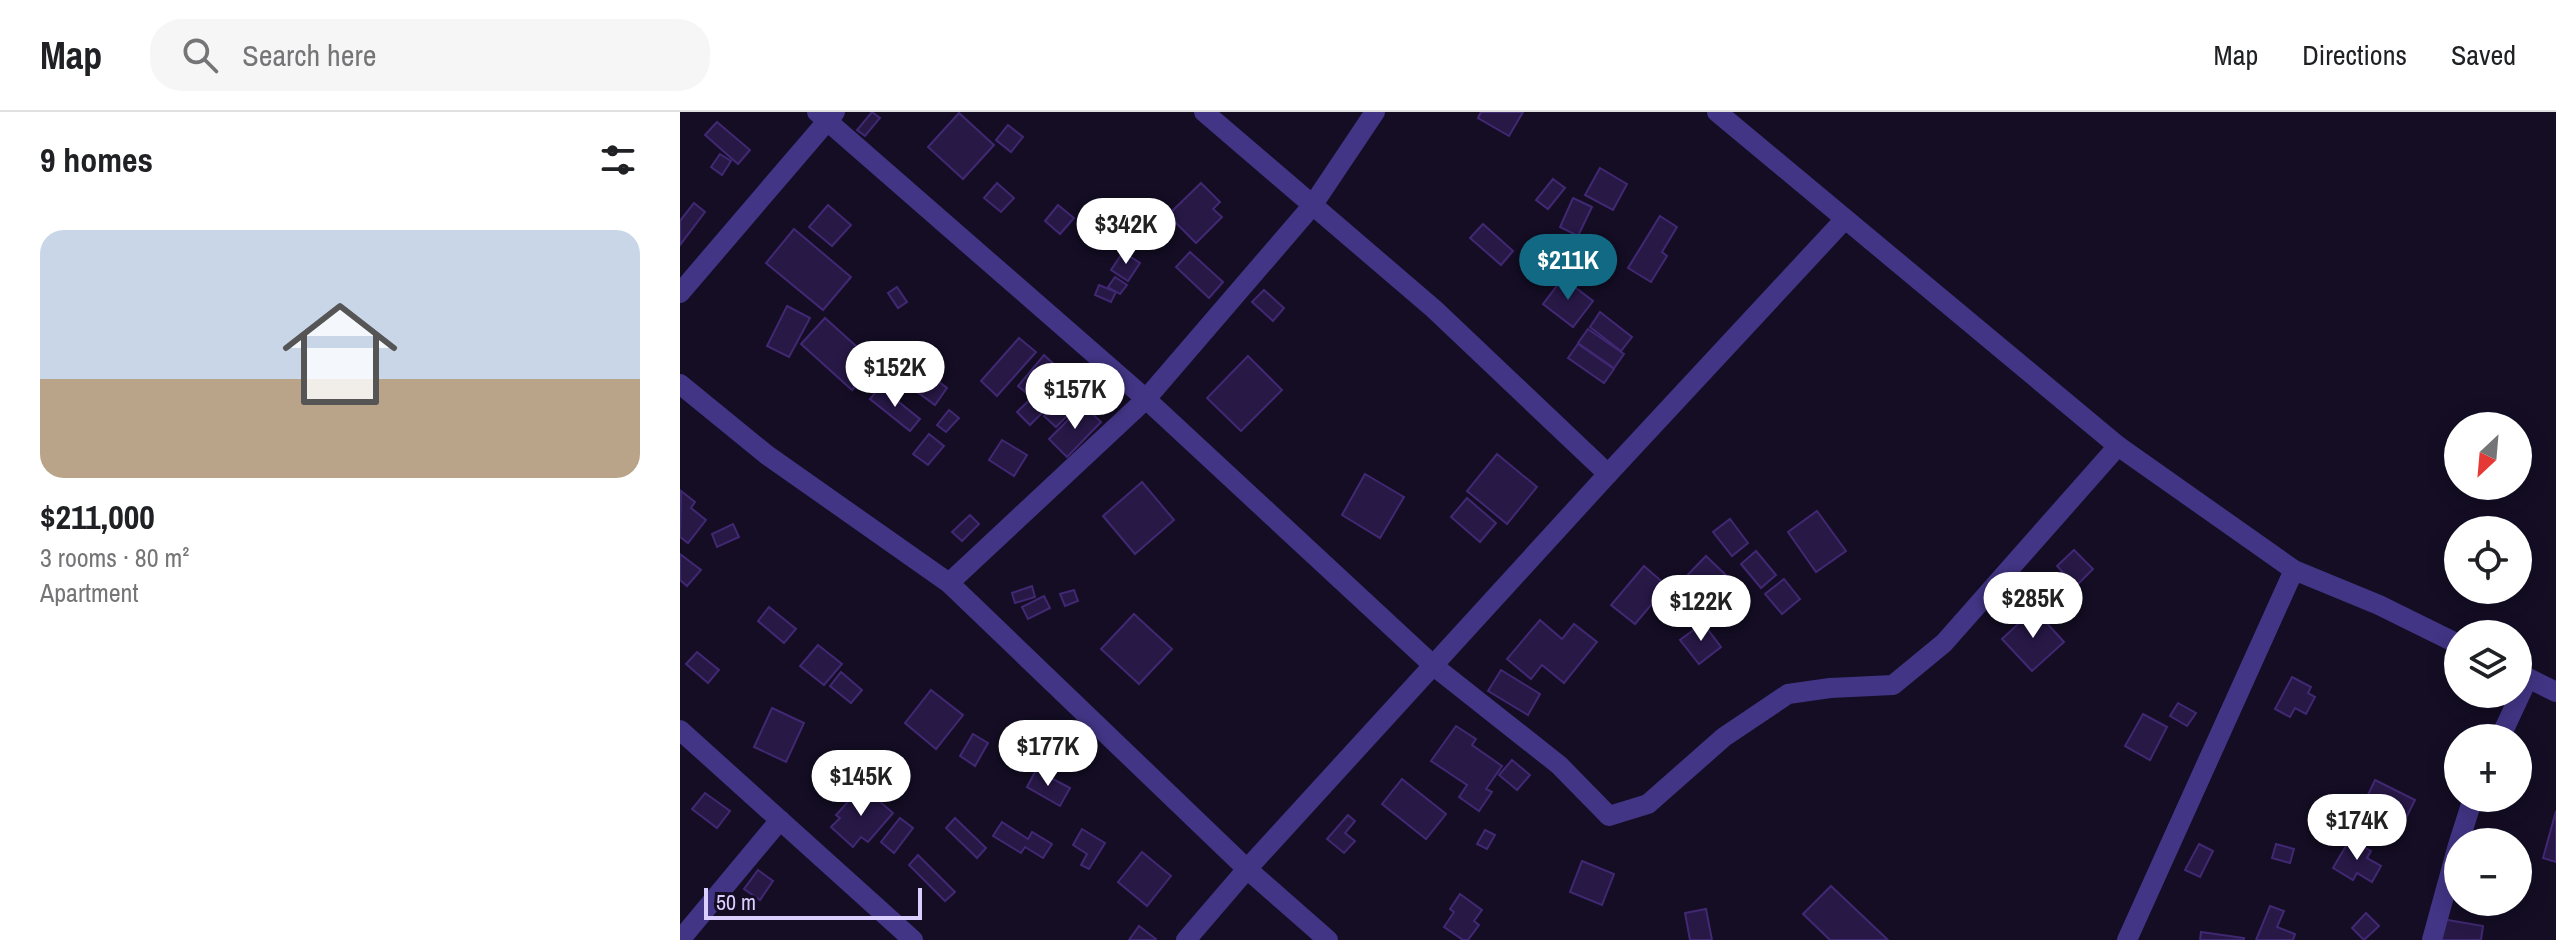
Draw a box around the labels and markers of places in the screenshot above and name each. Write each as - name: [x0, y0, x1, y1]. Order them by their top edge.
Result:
- pin: $342K: [1070, 198, 1182, 266]
- pin: $211K: [1512, 234, 1624, 302]
- pin: $152K: [839, 341, 951, 409]
- pin: $157K: [1019, 363, 1131, 431]
- pin: $285K: [1977, 572, 2089, 640]
- pin: $122K: [1645, 575, 1757, 643]
- pin: $177K: [992, 720, 1104, 788]
- pin: $145K: [805, 750, 917, 818]
- pin: $174K: [2301, 794, 2413, 862]

